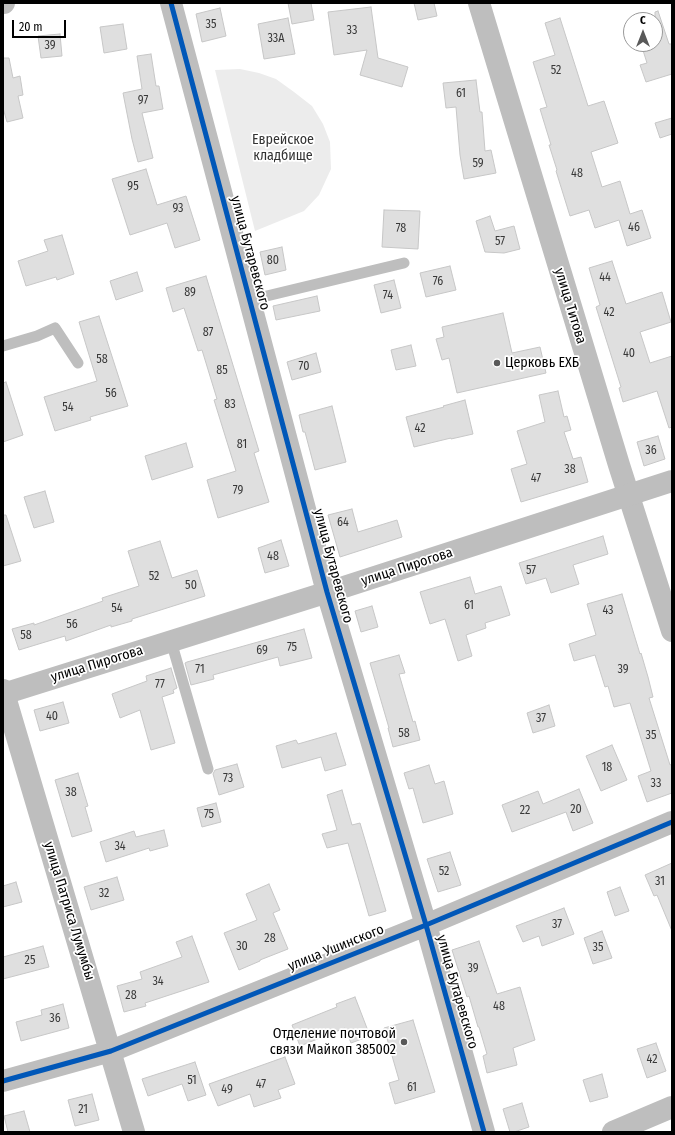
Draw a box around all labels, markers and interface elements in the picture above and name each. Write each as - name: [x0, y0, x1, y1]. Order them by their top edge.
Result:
- scale bar: [14, 12, 68, 38]
- north arrow: [623, 12, 663, 52]
- text: С: [640, 14, 646, 27]
- house number: 35: [206, 18, 216, 32]
- text: 20 m: [19, 20, 43, 34]
- house number: 33: [347, 24, 357, 38]
- house number: 33А: [267, 32, 285, 46]
- house number: 39: [44, 39, 56, 53]
- house number: 52: [551, 64, 561, 78]
- house number: 61: [456, 87, 466, 101]
- house number: 97: [138, 94, 148, 108]
- park label: Еврейское кладбище: [252, 132, 314, 164]
- house number: 59: [472, 157, 484, 171]
- house number: 48: [571, 167, 583, 181]
- house number: 95: [127, 180, 139, 194]
- street label: улица Бутаревского: [227, 194, 273, 312]
- house number: 93: [172, 202, 184, 216]
- house number: 46: [628, 221, 640, 235]
- house number: 78: [396, 222, 406, 236]
- house number: 57: [495, 235, 505, 249]
- house number: 80: [267, 254, 279, 268]
- street label: улица Титова: [551, 266, 589, 346]
- house number: 44: [599, 271, 611, 285]
- house number: 76: [433, 275, 443, 289]
- house number: 89: [184, 286, 196, 300]
- house number: 74: [383, 289, 393, 303]
- house number: 42: [604, 306, 614, 320]
- house number: 87: [203, 326, 213, 340]
- house number: 40: [623, 347, 635, 361]
- house number: 58: [96, 353, 108, 367]
- place label: Церковь ЕХБ: [505, 355, 579, 371]
- marker: Церковь ЕХБ: [492, 358, 502, 368]
- house number: 70: [299, 360, 309, 374]
- house number: 85: [216, 364, 228, 378]
- house number: 56: [105, 387, 117, 401]
- house number: 83: [224, 398, 236, 412]
- house number: 54: [62, 401, 74, 415]
- house number: 42: [415, 422, 425, 436]
- house number: 81: [237, 438, 247, 452]
- house number: 36: [645, 444, 657, 458]
- house number: 38: [564, 463, 576, 477]
- house number: 47: [531, 472, 541, 486]
- house number: 79: [233, 484, 243, 498]
- street label: улица Бутаревского: [310, 507, 356, 625]
- house number: 64: [337, 516, 349, 530]
- street label: улица Пирогова: [359, 544, 455, 590]
- house number: 48: [267, 550, 279, 564]
- house number: 57: [526, 564, 536, 578]
- house number: 52: [149, 570, 159, 584]
- house number: 50: [185, 579, 197, 593]
- house number: 61: [464, 599, 474, 613]
- house number: 54: [111, 602, 123, 616]
- house number: 43: [602, 604, 614, 618]
- house number: 56: [66, 618, 78, 632]
- house number: 58: [20, 629, 32, 643]
- house number: 75: [287, 641, 297, 655]
- street label: улица Пирогова: [49, 642, 145, 686]
- house number: 69: [256, 644, 268, 658]
- house number: 71: [195, 663, 205, 677]
- house number: 39: [617, 663, 629, 677]
- house number: 77: [155, 678, 165, 692]
- house number: 40: [46, 710, 58, 724]
- house number: 37: [536, 712, 546, 726]
- house number: 58: [398, 727, 410, 741]
- house number: 35: [646, 729, 656, 743]
- house number: 18: [602, 761, 612, 775]
- house number: 73: [223, 772, 233, 786]
- house number: 33: [651, 777, 661, 791]
- house number: 38: [65, 786, 77, 800]
- house number: 20: [570, 803, 582, 817]
- house number: 22: [520, 804, 530, 818]
- house number: 75: [204, 808, 214, 822]
- street label: улица Патриса Лумумбы: [40, 840, 98, 982]
- house number: 34: [114, 840, 126, 854]
- house number: 52: [439, 865, 449, 879]
- house number: 31: [655, 875, 665, 889]
- house number: 32: [99, 887, 109, 901]
- house number: 37: [552, 918, 562, 932]
- street label: улица Ушинского: [286, 921, 386, 975]
- house number: 28: [264, 932, 276, 946]
- street label: улица Бутаревского: [433, 933, 481, 1051]
- house number: 30: [236, 940, 248, 954]
- house number: 35: [593, 941, 603, 955]
- house number: 25: [25, 954, 35, 968]
- house number: 39: [467, 962, 479, 976]
- house number: 34: [152, 975, 164, 989]
- house number: 28: [125, 989, 137, 1003]
- house number: 48: [493, 1000, 505, 1014]
- house number: 36: [49, 1012, 61, 1026]
- place label: Отделение почтовой связи Майкоп 385002: [270, 1026, 396, 1058]
- marker: Отделение почтовой связи Майкоп 385002: [399, 1037, 409, 1047]
- house number: 42: [647, 1053, 657, 1067]
- house number: 51: [187, 1074, 197, 1088]
- house number: 47: [256, 1078, 266, 1092]
- house number: 61: [407, 1081, 417, 1095]
- house number: 49: [221, 1083, 233, 1097]
- house number: 21: [78, 1103, 88, 1117]

